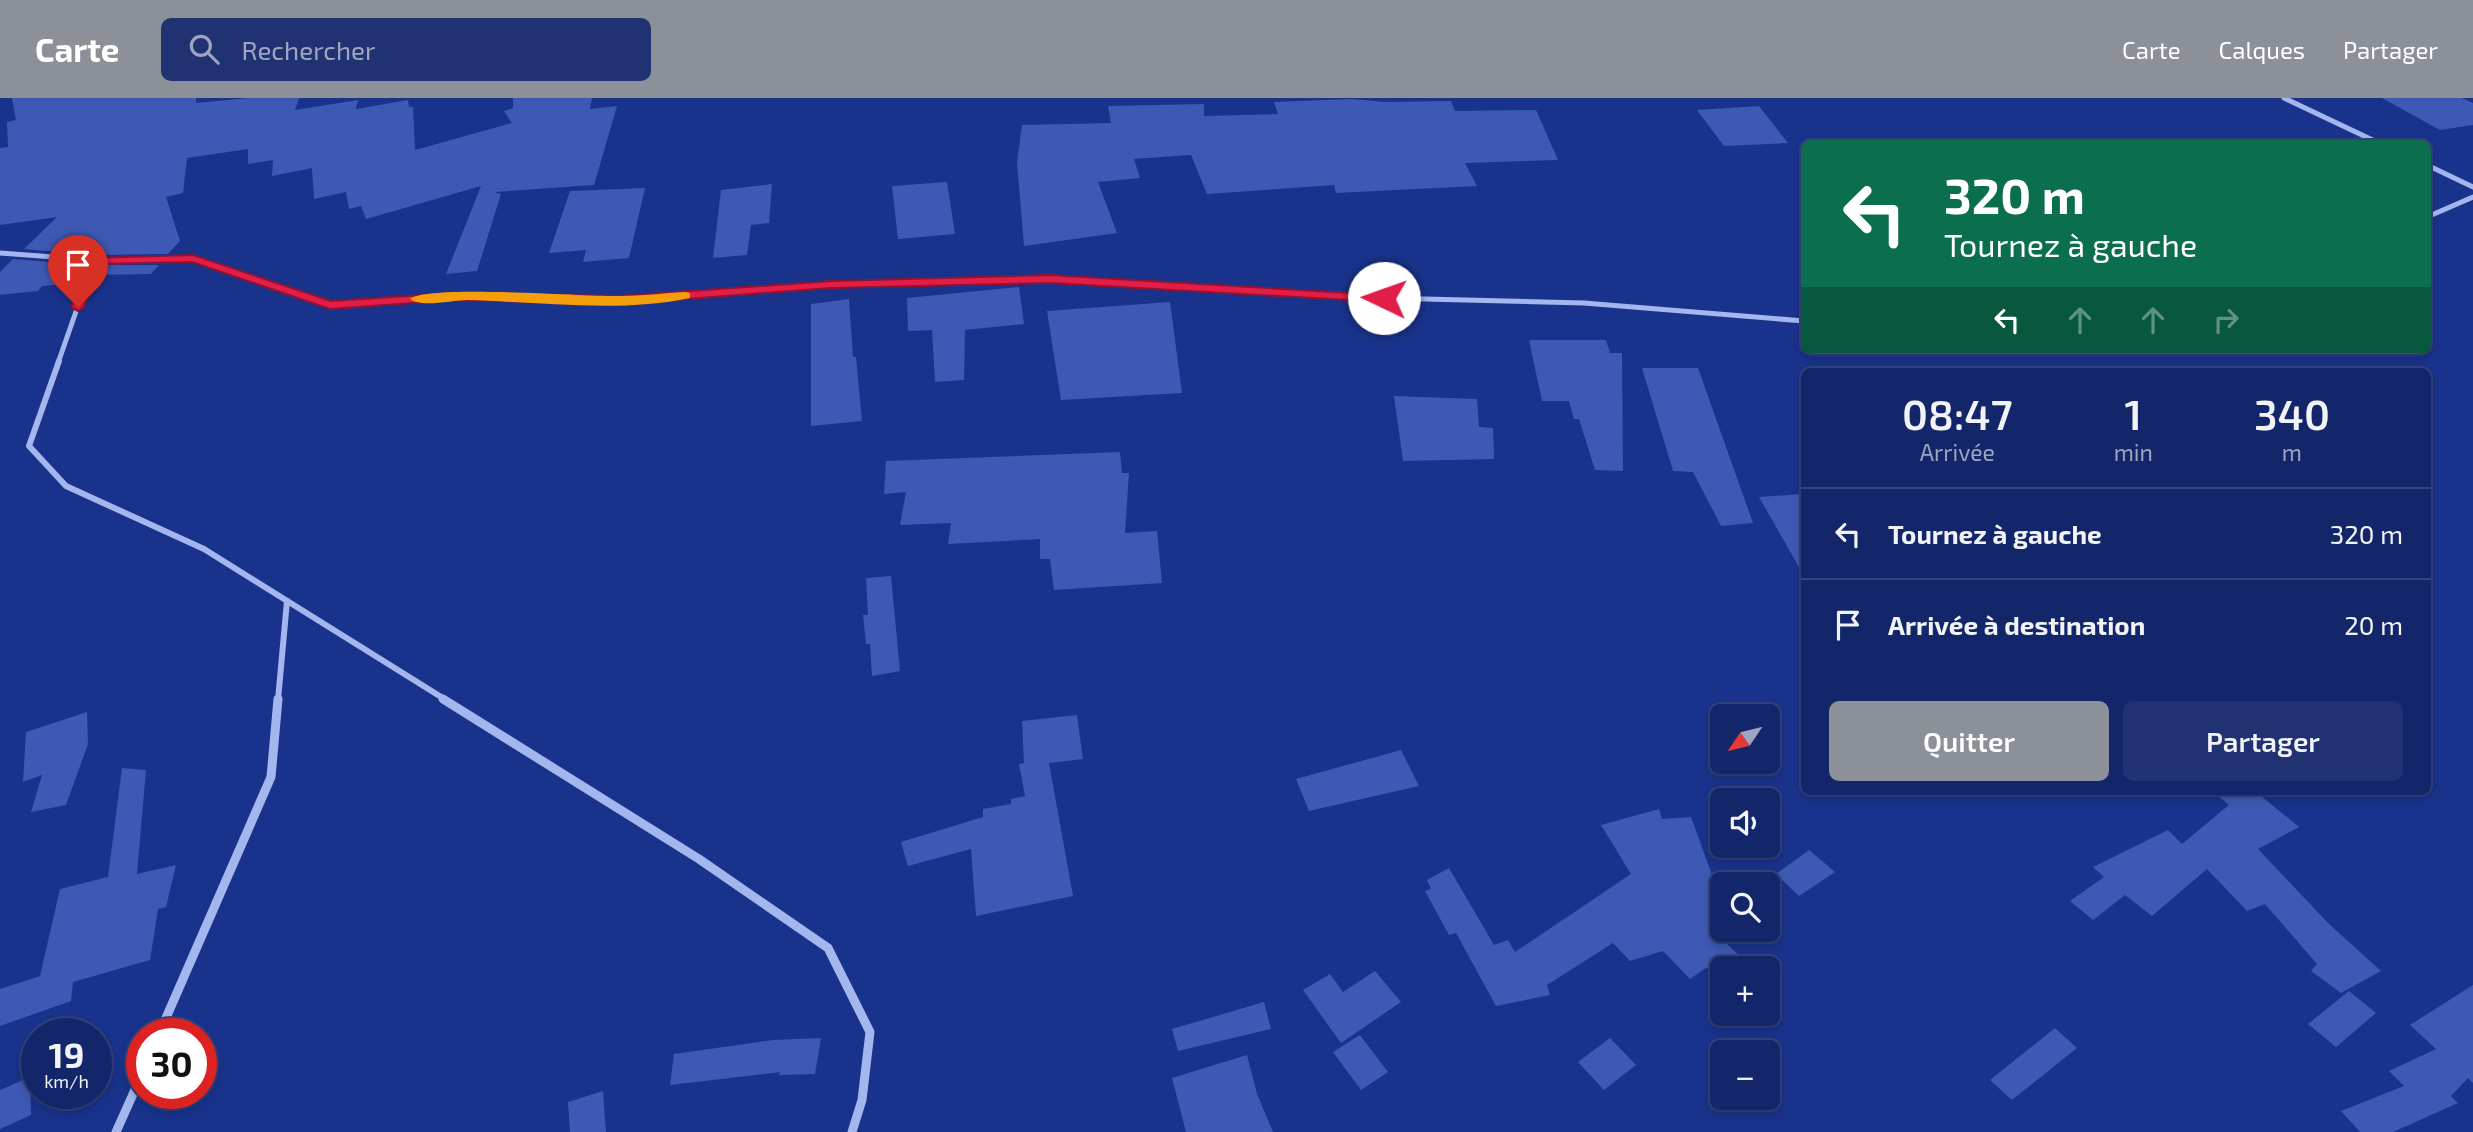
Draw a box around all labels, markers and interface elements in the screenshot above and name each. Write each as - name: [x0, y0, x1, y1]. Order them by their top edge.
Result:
- search box: [161, 18, 651, 81]
- text: Carte: [35, 29, 119, 69]
- icon: search: [185, 30, 223, 68]
- text: Rechercher: [241, 34, 375, 65]
- text: Carte: [2122, 35, 2181, 64]
- text: Calques: [2219, 35, 2305, 64]
- text: Partager: [2343, 35, 2438, 64]
- text: 320 m: [1944, 165, 2085, 224]
- icon: left: [1829, 168, 1920, 259]
- text: Tournez à gauche: [1944, 225, 2197, 263]
- pin: [48, 235, 108, 307]
- icon: arrive: [59, 246, 97, 284]
- position arrow: [1347, 261, 1421, 335]
- icon: left: [1988, 301, 2026, 339]
- icon: ahead: [2061, 301, 2099, 339]
- icon: ahead: [2134, 301, 2172, 339]
- icon: right: [2207, 301, 2245, 339]
- text: 08:47: [1902, 388, 2013, 438]
- text: 1: [2125, 388, 2142, 438]
- text: 340: [2254, 388, 2330, 438]
- text: Arrivée: [1920, 438, 1995, 466]
- text: min: [2114, 438, 2153, 466]
- text: m: [2282, 438, 2302, 466]
- icon: left: [1829, 515, 1867, 553]
- text: Tournez à gauche: [1888, 518, 2102, 549]
- text: 320 m: [2330, 518, 2403, 549]
- icon: arrive: [1829, 606, 1867, 644]
- text: Arrivée à destination: [1888, 609, 2145, 640]
- text: 20 m: [2344, 609, 2403, 640]
- button: Quitter: [1829, 701, 2109, 781]
- button: Partager: [2123, 701, 2403, 781]
- north arrow: [1710, 704, 1780, 774]
- map controls: [1710, 704, 1780, 1110]
- button: sound: [1710, 788, 1780, 858]
- button: search: [1710, 872, 1780, 942]
- button: +: [1710, 956, 1780, 1026]
- speed limit sign: 30: [126, 1018, 217, 1109]
- text: 19: [49, 1033, 84, 1075]
- button: −: [1710, 1040, 1780, 1110]
- text: km/h: [44, 1070, 89, 1092]

